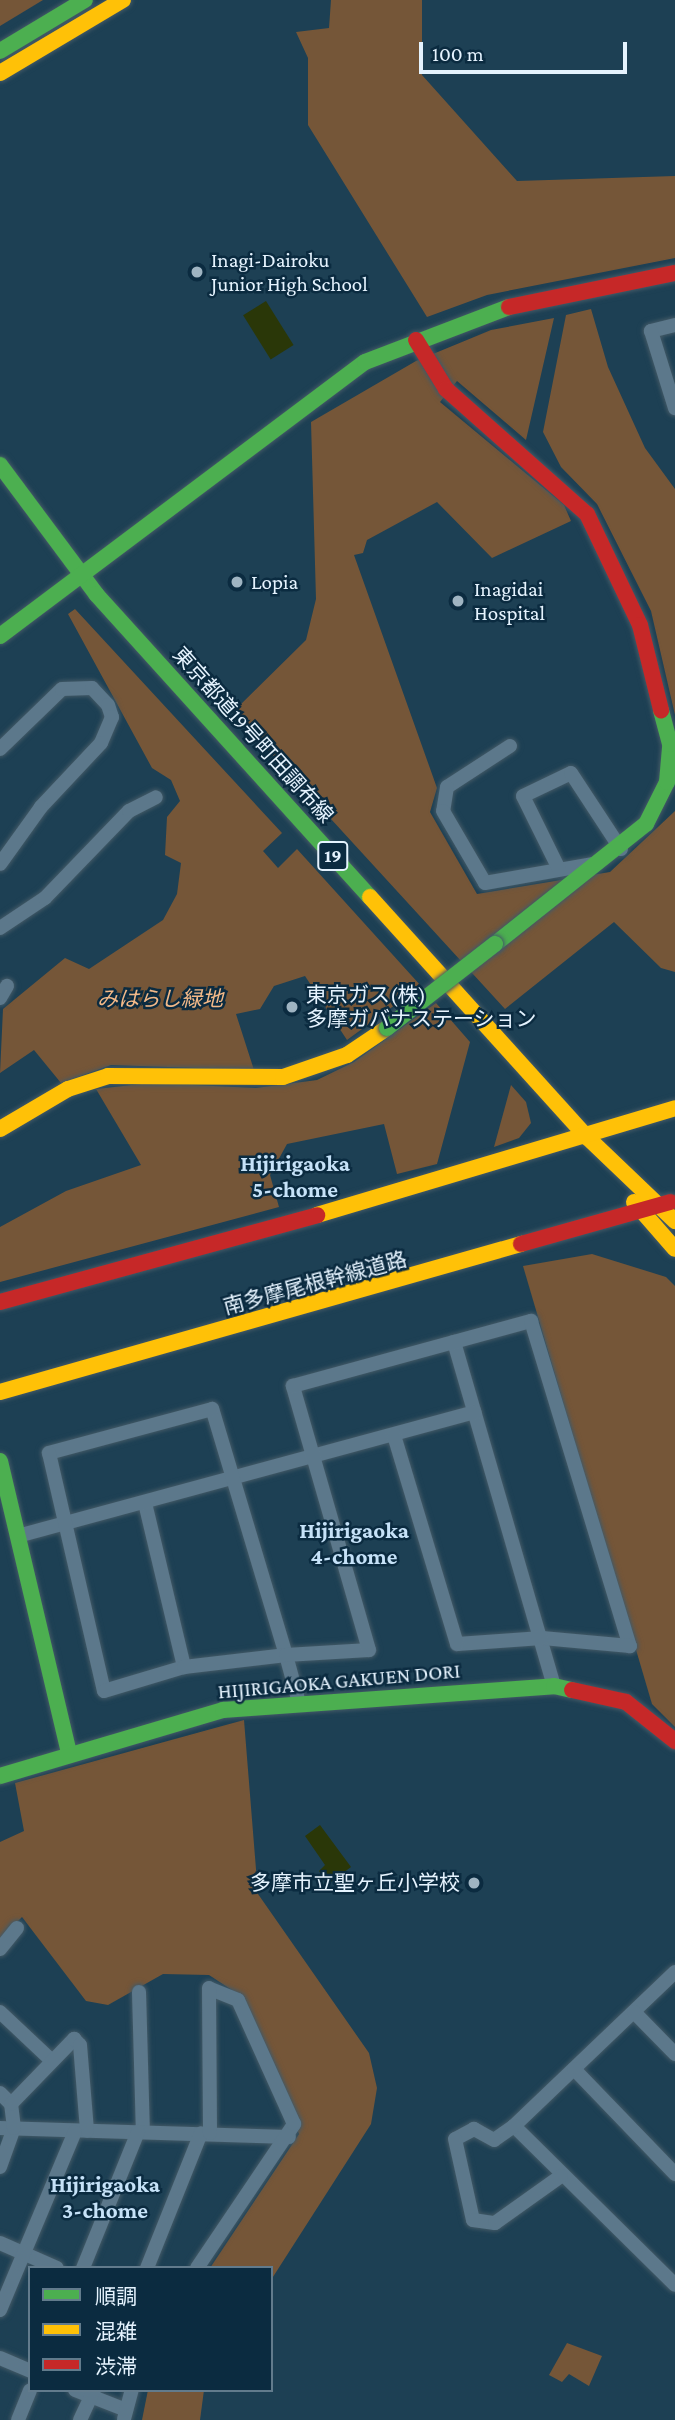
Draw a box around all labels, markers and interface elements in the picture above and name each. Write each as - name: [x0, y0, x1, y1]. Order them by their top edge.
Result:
- scale bar: [423, 28, 631, 72]
- text: 100 m: [432, 42, 484, 66]
- place label: Inagi-Dairoku Junior High School: [211, 247, 368, 297]
- marker: Inagi-Dairoku Junior High School: [189, 264, 205, 280]
- place label: Lopia: [251, 569, 298, 595]
- marker: Lopia: [229, 574, 245, 590]
- place label: Inagidai Hospital: [474, 576, 545, 626]
- marker: Inagidai Hospital: [448, 591, 468, 611]
- street label: 東京都道19号町田調布線: [167, 642, 339, 828]
- road number: 19: [317, 841, 349, 872]
- place label: 東京ガス(株) 多摩ガバナステーション: [306, 982, 537, 1032]
- park label: みはらし緑地: [97, 986, 223, 1012]
- marker: 東京ガス(株) 多摩ガバナステーション: [284, 999, 300, 1015]
- district label: Hijirigaoka 5-chome: [240, 1149, 350, 1203]
- street label: 南多摩尾根幹線道路: [220, 1246, 410, 1320]
- district label: Hijirigaoka 4-chome: [299, 1516, 409, 1570]
- street label: HIJIRIGAOKA GAKUEN DORI: [217, 1658, 461, 1704]
- place label: 多摩市立聖ヶ丘小学校: [250, 1870, 460, 1896]
- marker: 多摩市立聖ヶ丘小学校: [466, 1875, 482, 1891]
- district label: Hijirigaoka 3-chome: [50, 2170, 160, 2224]
- legend: [28, 2266, 273, 2392]
- text: 順調: [95, 2285, 137, 2309]
- text: 混雑: [95, 2320, 137, 2344]
- text: 渋滞: [95, 2355, 137, 2379]

